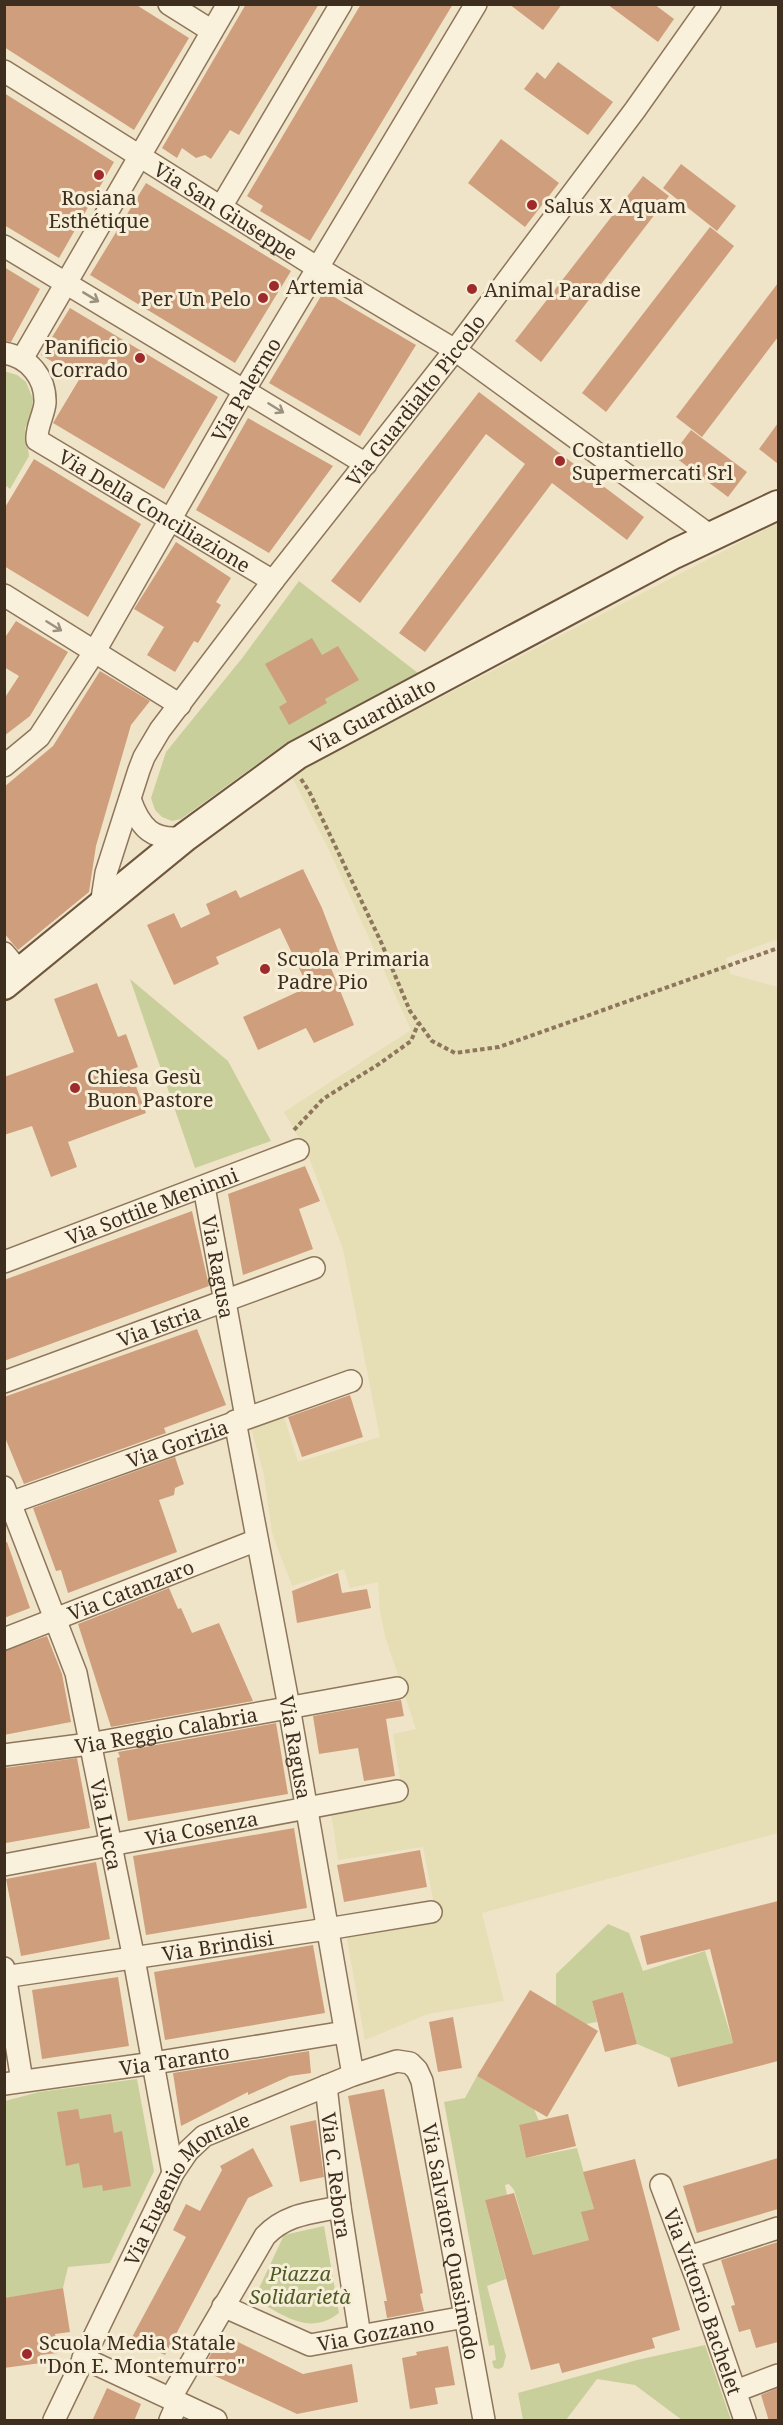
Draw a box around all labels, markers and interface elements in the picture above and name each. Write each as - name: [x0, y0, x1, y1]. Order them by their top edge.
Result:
- street label: Via San Giuseppe: [149, 155, 303, 266]
- marker: Rosiana Esthétique: [92, 168, 106, 182]
- place label: Rosiana Esthétique: [48, 184, 150, 234]
- place label: Salus X Aquam: [544, 192, 687, 219]
- marker: Salus X Aquam: [525, 198, 539, 212]
- place label: Artemia: [286, 273, 364, 300]
- place label: Animal Paradise: [484, 276, 641, 303]
- marker: Artemia: [267, 279, 281, 293]
- marker: Animal Paradise: [465, 282, 479, 296]
- place label: Per Un Pelo: [141, 285, 251, 312]
- one-way arrow: [82, 291, 99, 303]
- marker: Per Un Pelo: [256, 291, 270, 305]
- street label: Via Guardialto Piccolo: [339, 308, 491, 492]
- street label: Via Palermo: [204, 332, 287, 446]
- place label: Panificio Corrado: [44, 333, 128, 383]
- marker: Panificio Corrado: [133, 351, 147, 365]
- one-way arrow: [267, 403, 284, 415]
- place label: Costantiello Supermercati Srl: [572, 436, 733, 486]
- street label: Via Della Conciliazione: [54, 443, 256, 578]
- marker: Costantiello Supermercati Srl: [553, 454, 567, 468]
- one-way arrow: [45, 620, 62, 632]
- street label: Via Guardialto: [305, 670, 440, 759]
- place label: Scuola Primaria Padre Pio: [277, 945, 430, 995]
- marker: Scuola Primaria Padre Pio: [258, 962, 272, 976]
- place label: Chiesa Gesù Buon Pastore: [87, 1063, 213, 1113]
- marker: Chiesa Gesù Buon Pastore: [68, 1081, 82, 1095]
- street label: Via Sottile Meninni: [62, 1160, 242, 1251]
- street label: Via Ragusa: [196, 1213, 241, 1321]
- street label: Via Istria: [113, 1297, 204, 1353]
- street label: Via Gorizia: [123, 1413, 232, 1474]
- street label: Via Catanzaro: [64, 1553, 198, 1626]
- street label: Via Ragusa: [274, 1693, 318, 1801]
- street label: Via Reggio Calabria: [73, 1700, 260, 1759]
- street label: Via Lucca: [84, 1776, 129, 1872]
- street label: Via Cosenza: [143, 1804, 260, 1852]
- street label: Via Brindisi: [160, 1924, 276, 1967]
- street label: Via Taranto: [117, 2037, 231, 2081]
- street label: Via Eugenio Montale: [117, 2105, 254, 2270]
- street label: Via C. Rebora: [316, 2111, 358, 2240]
- street label: Via Salvatore Quasimodo: [416, 2121, 486, 2362]
- street label: Via Vittorio Bachelet: [658, 2205, 749, 2398]
- park label: Piazza Solidarietà: [249, 2260, 351, 2310]
- street label: Via Gozzano: [315, 2309, 436, 2357]
- place label: Scuola Media Statale "Don E. Montemurro": [39, 2329, 245, 2379]
- marker: Scuola Media Statale "Don E. Montemurro": [20, 2347, 34, 2361]

